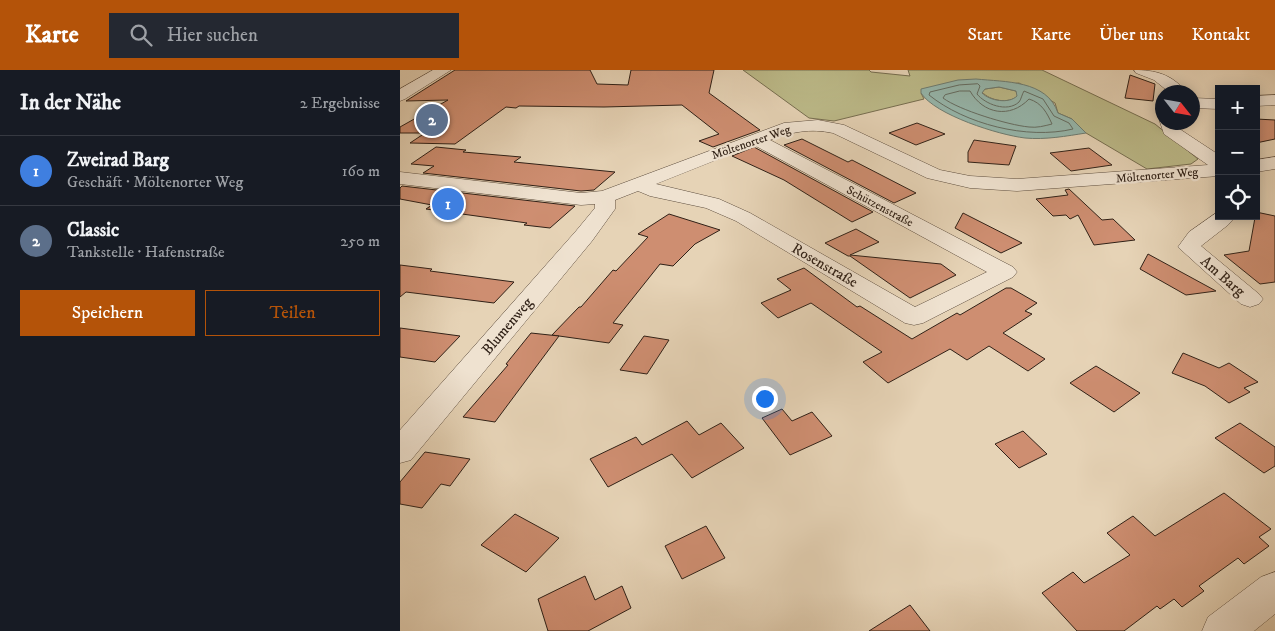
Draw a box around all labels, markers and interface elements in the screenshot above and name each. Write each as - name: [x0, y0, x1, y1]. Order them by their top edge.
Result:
- search box: [109, 13, 459, 58]
- text: Karte: [25, 20, 79, 50]
- icon: search: [127, 21, 155, 49]
- text: Hier suchen: [167, 24, 258, 47]
- text: Start: [967, 24, 1003, 46]
- text: Karte: [1031, 24, 1071, 46]
- text: Über uns: [1099, 24, 1163, 46]
- text: Kontakt: [1191, 24, 1250, 46]
- north arrow: [1155, 85, 1200, 130]
- map controls: [1215, 85, 1260, 220]
- button: +: [1215, 85, 1260, 130]
- text: In der Nähe: [20, 90, 121, 116]
- text: 2 Ergebnisse: [300, 93, 380, 113]
- pin: 2: [416, 101, 448, 139]
- street label: Möltenorter Weg: [710, 122, 793, 163]
- button: −: [1215, 130, 1260, 175]
- text: Zweirad Barg: [67, 149, 169, 172]
- text: 1: [33, 161, 39, 181]
- text: 160 m: [342, 161, 380, 181]
- street label: Möltenorter Weg: [1115, 164, 1199, 187]
- text: Geschäft · Möltenorter Weg: [67, 172, 243, 192]
- button: locate: [1215, 175, 1260, 220]
- street label: Schützenstraße: [844, 183, 916, 230]
- pin: 1: [432, 185, 464, 223]
- text: Classic: [67, 219, 119, 242]
- text: 2: [32, 231, 40, 251]
- text: 250 m: [340, 231, 380, 251]
- street label: Rosenstraße: [788, 239, 861, 292]
- text: Tankstelle · Hafenstraße: [67, 242, 225, 262]
- street label: Am Barg: [1197, 252, 1249, 301]
- button: Speichern: [20, 290, 195, 336]
- button: Teilen: [205, 290, 380, 336]
- street label: Blumenweg: [478, 293, 537, 359]
- your location: [752, 386, 778, 412]

